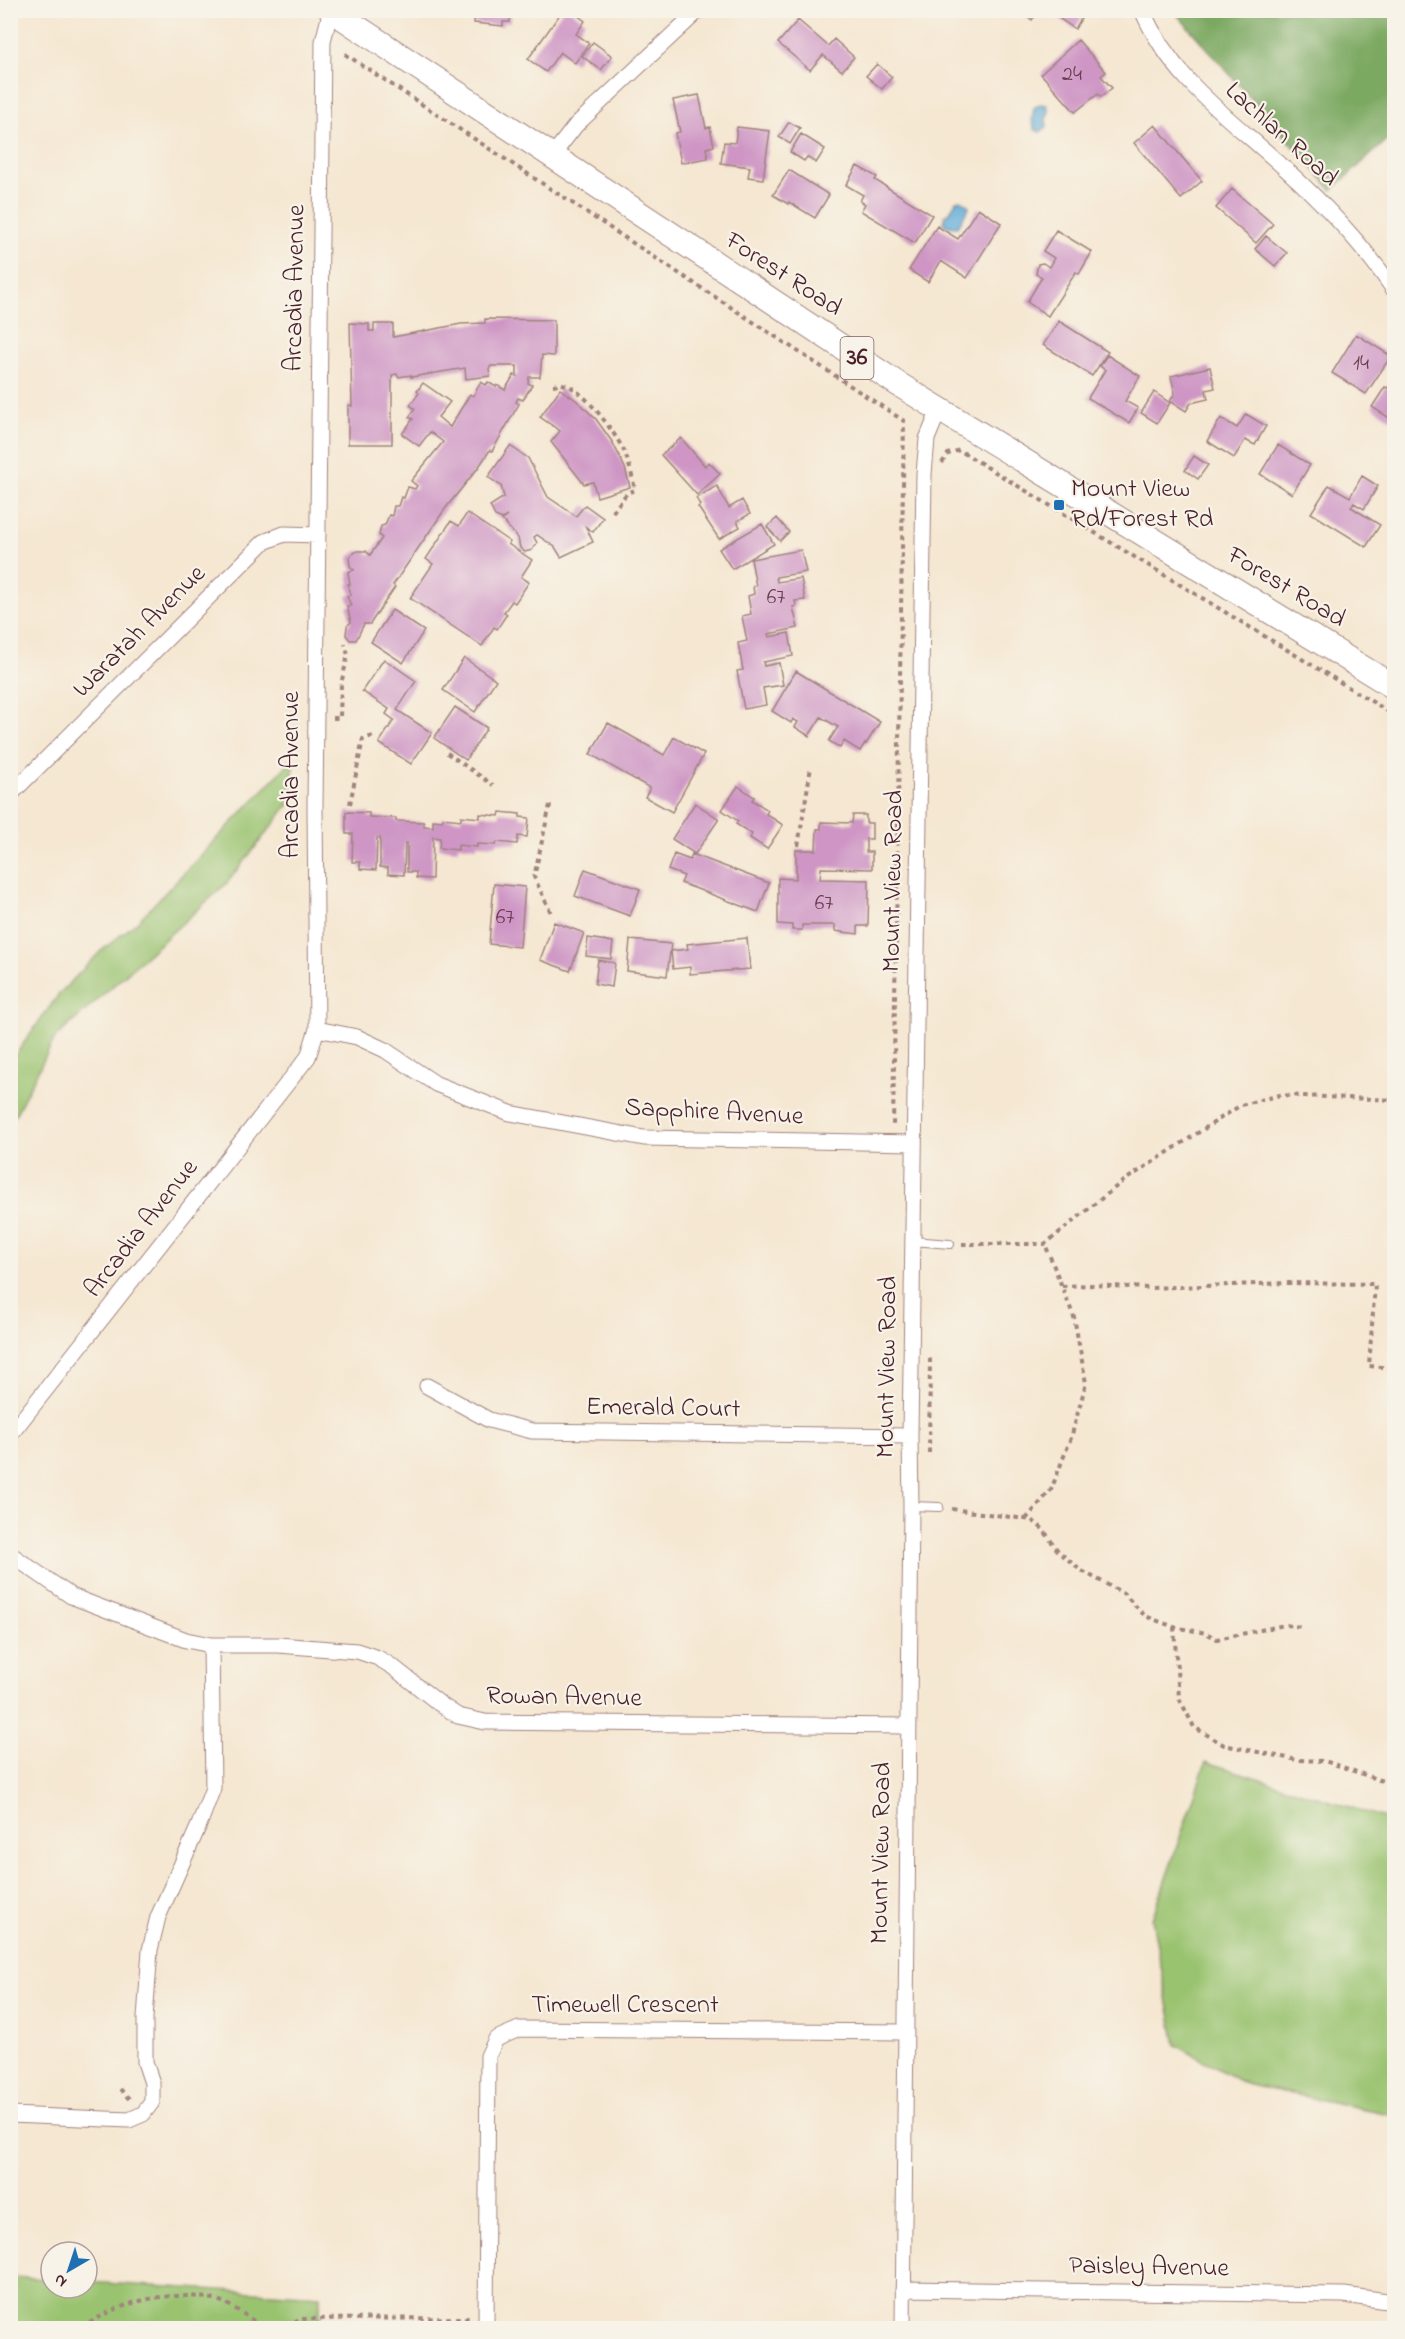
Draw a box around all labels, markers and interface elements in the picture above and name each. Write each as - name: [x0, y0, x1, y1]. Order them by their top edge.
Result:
- house number: 24: [1062, 59, 1082, 91]
- street label: Lachlan Road: [1216, 73, 1347, 197]
- street label: Arcadia Avenue: [276, 204, 316, 372]
- street label: Forest Road: [716, 222, 849, 327]
- road number: 36: [840, 337, 874, 379]
- house number: 14: [1353, 348, 1369, 380]
- place label: Mount View Rd/Forest Rd: [1071, 471, 1214, 539]
- marker: Mount View Rd/Forest Rd: [1052, 498, 1066, 512]
- street label: Forest Road: [1218, 537, 1353, 639]
- street label: Waratah Avenue: [64, 556, 216, 708]
- house number: 67: [767, 582, 785, 614]
- street label: Arcadia Avenue: [273, 691, 311, 859]
- street label: Mount View Road: [873, 789, 915, 972]
- house number: 67: [815, 888, 833, 920]
- house number: 67: [496, 902, 514, 934]
- street label: Sapphire Avenue: [624, 1089, 805, 1137]
- street label: Arcadia Avenue: [76, 1151, 209, 1307]
- street label: Mount View Road: [867, 1275, 909, 1458]
- street label: Emerald Court: [585, 1389, 741, 1429]
- street label: Rowan Avenue: [486, 1678, 643, 1718]
- street label: Mount View Road: [861, 1761, 903, 1944]
- street label: Timewell Crescent: [531, 1987, 719, 2025]
- north arrow: [39, 2240, 99, 2300]
- street label: Paisley Avenue: [1069, 2248, 1230, 2288]
- text: N: [49, 2267, 73, 2293]

